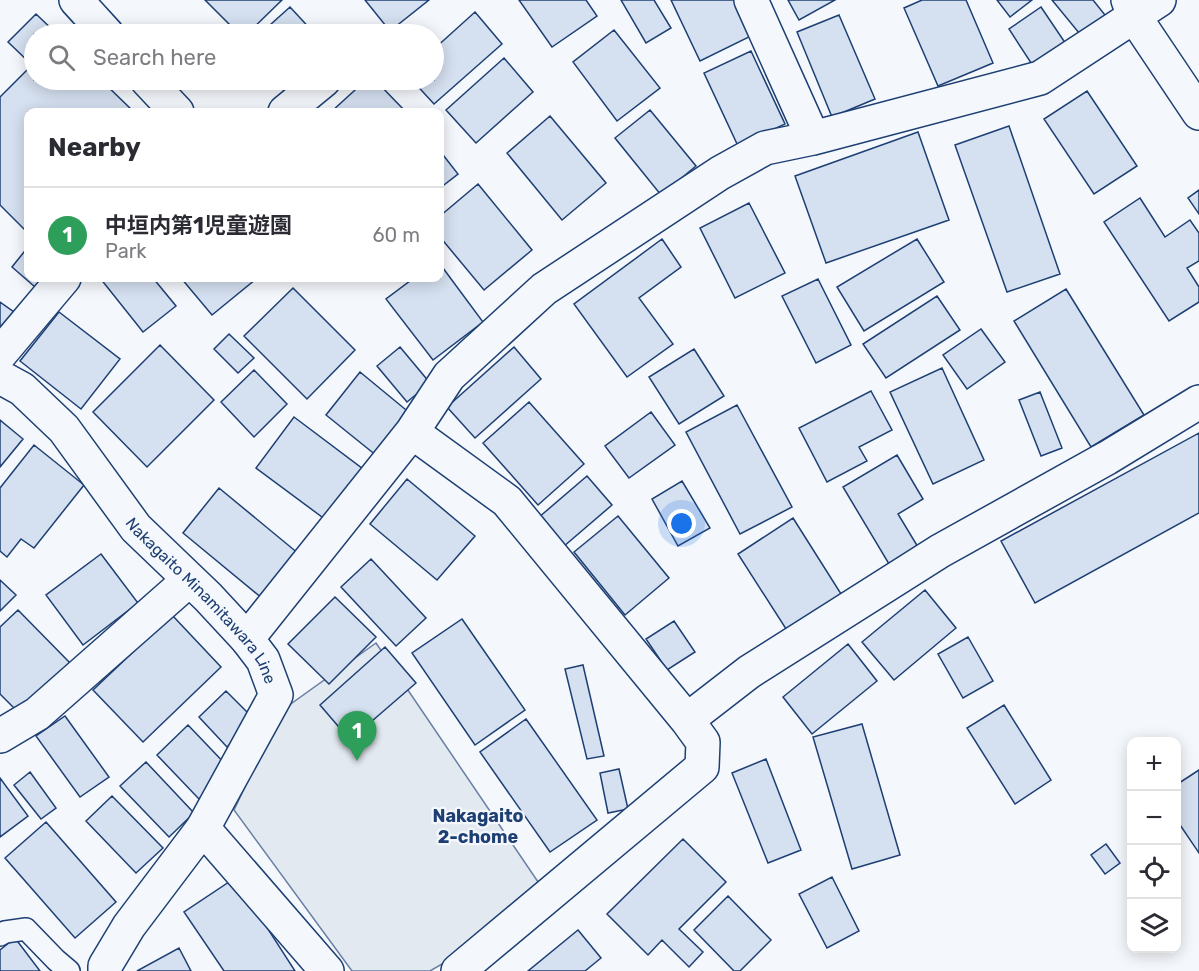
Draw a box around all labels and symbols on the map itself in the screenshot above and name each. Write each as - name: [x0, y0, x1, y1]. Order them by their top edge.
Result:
- your location: [667, 509, 696, 538]
- street label: Nakagaito Minamitawara Line: [122, 514, 280, 686]
- pin: 1: [338, 712, 376, 761]
- district label: Nakagaito 2-chome: [432, 805, 524, 848]

